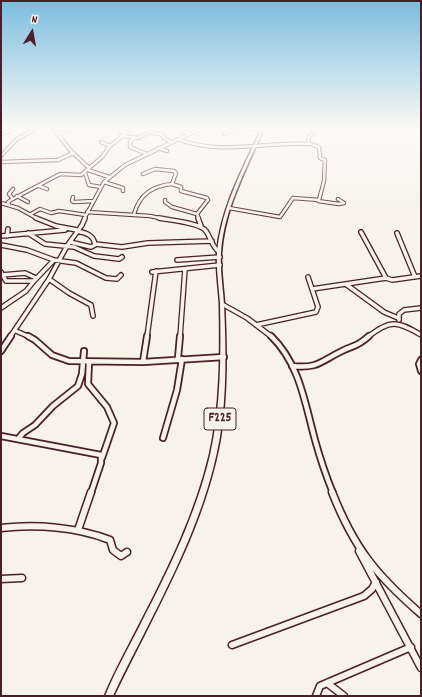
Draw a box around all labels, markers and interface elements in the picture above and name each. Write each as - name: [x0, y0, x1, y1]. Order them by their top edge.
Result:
- north arrow: [12, 12, 52, 52]
- text: N: [30, 12, 38, 29]
- road number: F225: [204, 408, 236, 430]

